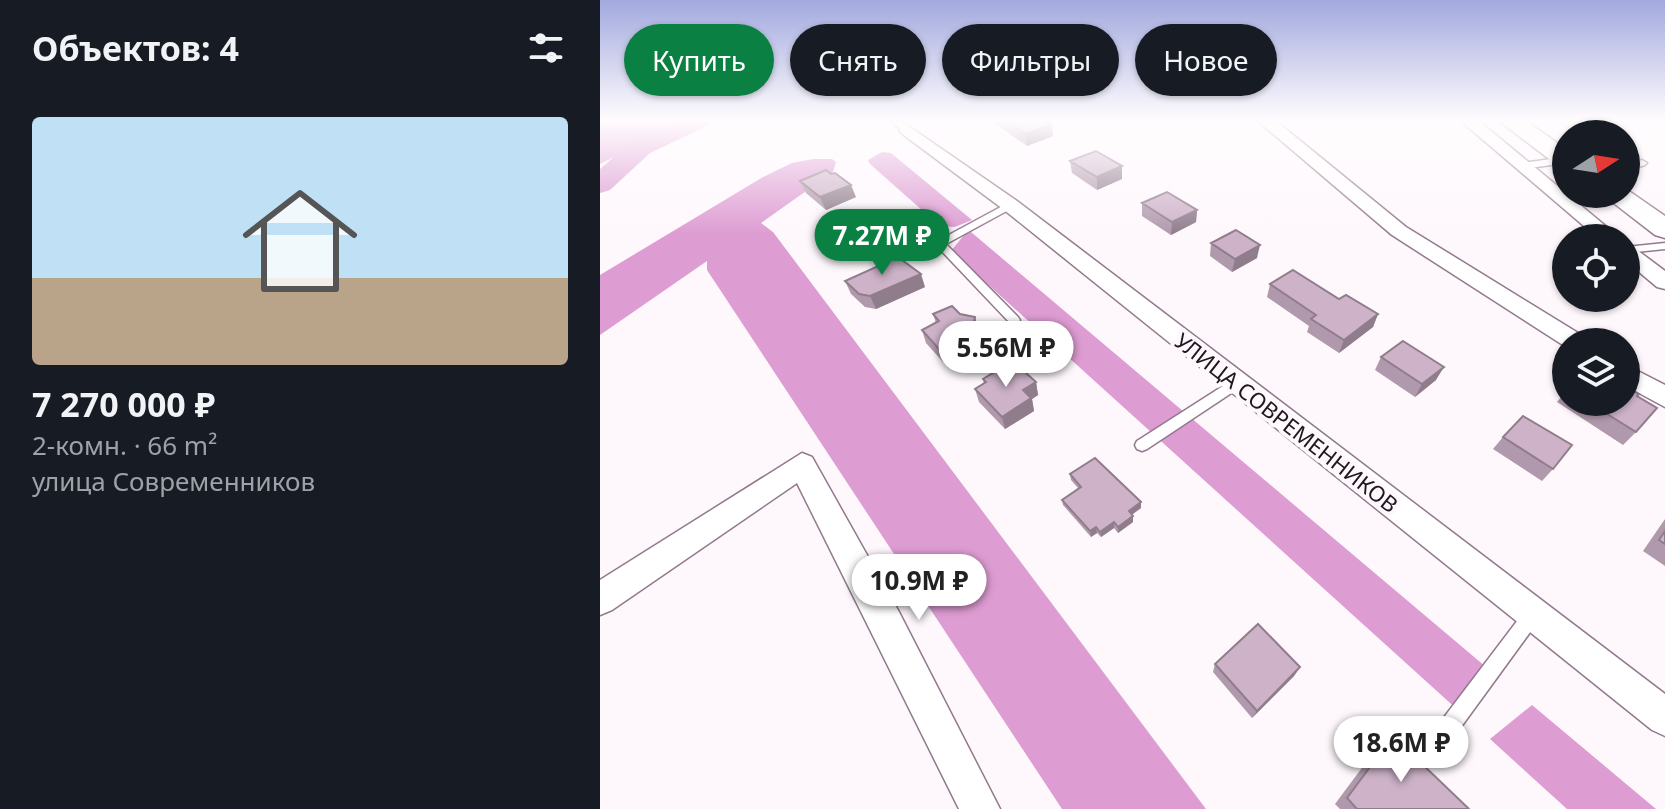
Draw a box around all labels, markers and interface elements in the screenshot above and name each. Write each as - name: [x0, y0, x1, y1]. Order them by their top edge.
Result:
- chip: Купить: [624, 24, 774, 96]
- chip: Снять: [790, 24, 926, 96]
- chip: Фильтры: [942, 24, 1119, 96]
- chip: Новое: [1135, 24, 1277, 96]
- text: Объектов: 4: [32, 25, 239, 71]
- icon: filters: [524, 26, 568, 70]
- north arrow: [1552, 120, 1640, 208]
- map controls: [1552, 120, 1640, 416]
- icon: home: [228, 169, 372, 313]
- pin: 7.27M ₽: [808, 209, 956, 277]
- text: 7.27M ₽: [833, 217, 931, 253]
- button: locate: [1552, 224, 1640, 312]
- pin: 5.56M ₽: [932, 321, 1080, 389]
- street label: УЛИЦА СОВРЕМЕННИКОВ: [1169, 325, 1405, 519]
- button: layers: [1552, 328, 1640, 416]
- text: 5.56M ₽: [957, 329, 1055, 365]
- text: 7 270 000 ₽: [32, 381, 215, 427]
- text: 2-комн. · 66 m²: [32, 427, 217, 463]
- text: улица Современников: [32, 463, 315, 499]
- pin: 10.9M ₽: [845, 554, 993, 622]
- text: 10.9M ₽: [870, 562, 968, 598]
- pin: 18.6M ₽: [1327, 716, 1475, 784]
- text: 18.6M ₽: [1352, 724, 1450, 760]

